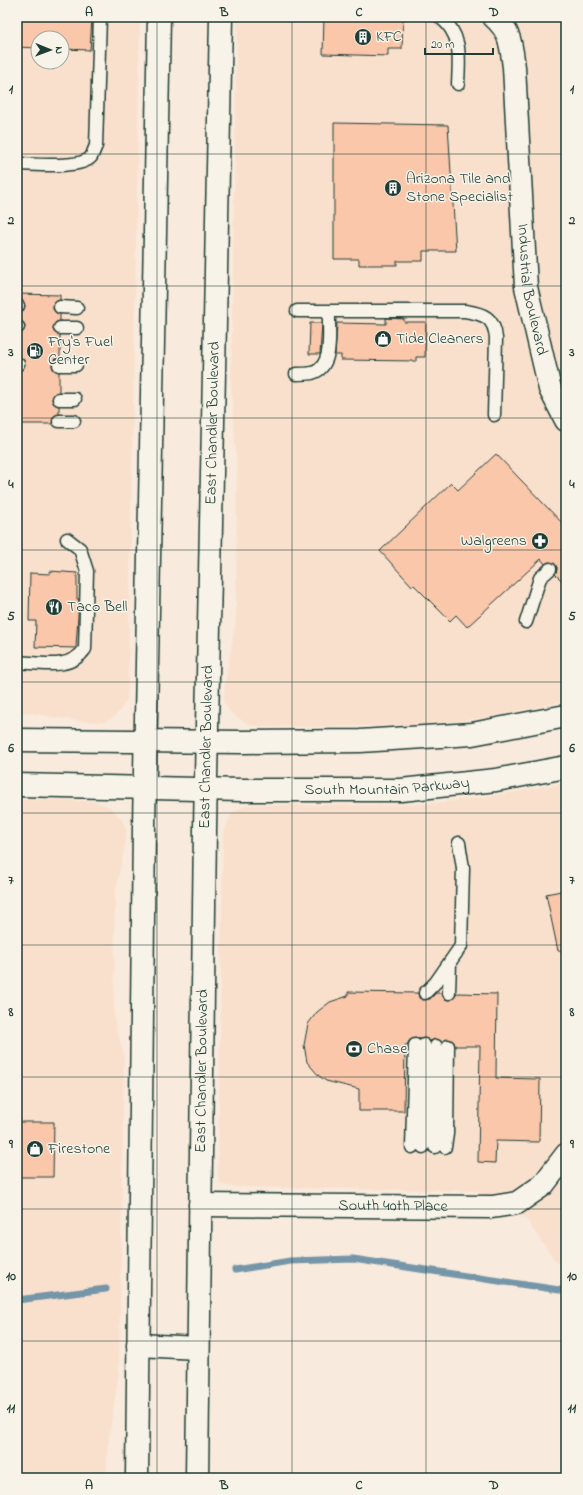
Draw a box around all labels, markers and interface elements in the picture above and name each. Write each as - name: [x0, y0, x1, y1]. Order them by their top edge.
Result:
- text: A: [85, 3, 93, 22]
- text: B: [219, 3, 229, 22]
- text: C: [355, 3, 363, 22]
- text: D: [488, 3, 499, 22]
- place label: KFC: [376, 25, 402, 49]
- building icon: KFC: [353, 27, 373, 47]
- north arrow: [30, 30, 70, 70]
- scale bar: [425, 30, 493, 56]
- text: 20 m: [431, 36, 454, 54]
- text: N: [51, 46, 67, 54]
- text: 1: [9, 80, 14, 99]
- text: 1: [570, 80, 575, 99]
- place label: Arizona Tile and Stone Specialist: [406, 167, 514, 209]
- building icon: Arizona Tile and Stone Specialist: [383, 178, 403, 198]
- text: 2: [7, 211, 15, 230]
- text: 2: [568, 211, 576, 230]
- street label: Industrial Boulevard: [511, 223, 554, 358]
- place label: Tide Cleaners: [396, 327, 484, 351]
- shop icon: Tide Cleaners: [373, 329, 393, 349]
- place label: Fry's Fuel Center: [47, 330, 113, 372]
- fuel station icon: Fry's Fuel Center: [25, 341, 45, 361]
- street label: East Chandler Boulevard: [199, 341, 227, 505]
- text: 3: [7, 343, 14, 362]
- text: 3: [568, 343, 575, 362]
- text: 4: [7, 475, 14, 494]
- text: 4: [568, 475, 575, 494]
- place label: Walgreens: [461, 529, 527, 553]
- pharmacy icon: Walgreens: [530, 531, 550, 551]
- place label: Taco Bell: [67, 595, 128, 619]
- restaurant icon: Taco Bell: [44, 597, 64, 617]
- text: 5: [7, 607, 15, 626]
- text: 5: [568, 607, 576, 626]
- street label: East Chandler Boulevard: [193, 665, 220, 829]
- text: 6: [7, 739, 14, 758]
- text: 6: [568, 739, 575, 758]
- street label: South Mountain Parkway: [304, 771, 471, 802]
- text: 7: [8, 871, 14, 890]
- text: 7: [569, 871, 575, 890]
- street label: East Chandler Boulevard: [189, 989, 215, 1153]
- text: 8: [8, 1003, 14, 1022]
- text: 8: [569, 1003, 575, 1022]
- place label: Chase: [367, 1037, 408, 1061]
- bank icon: Chase: [344, 1039, 364, 1059]
- text: 9: [8, 1135, 14, 1154]
- text: 9: [569, 1135, 575, 1154]
- place label: Firestone: [47, 1137, 111, 1161]
- shop icon: Firestone: [25, 1139, 45, 1159]
- street label: South 40th Place: [338, 1194, 449, 1219]
- text: 10: [6, 1267, 16, 1286]
- text: 10: [567, 1267, 577, 1286]
- text: 11: [7, 1399, 16, 1418]
- text: 11: [568, 1399, 577, 1418]
- text: A: [85, 1476, 93, 1495]
- text: B: [219, 1476, 229, 1495]
- text: C: [355, 1476, 363, 1495]
- text: D: [488, 1476, 499, 1495]

